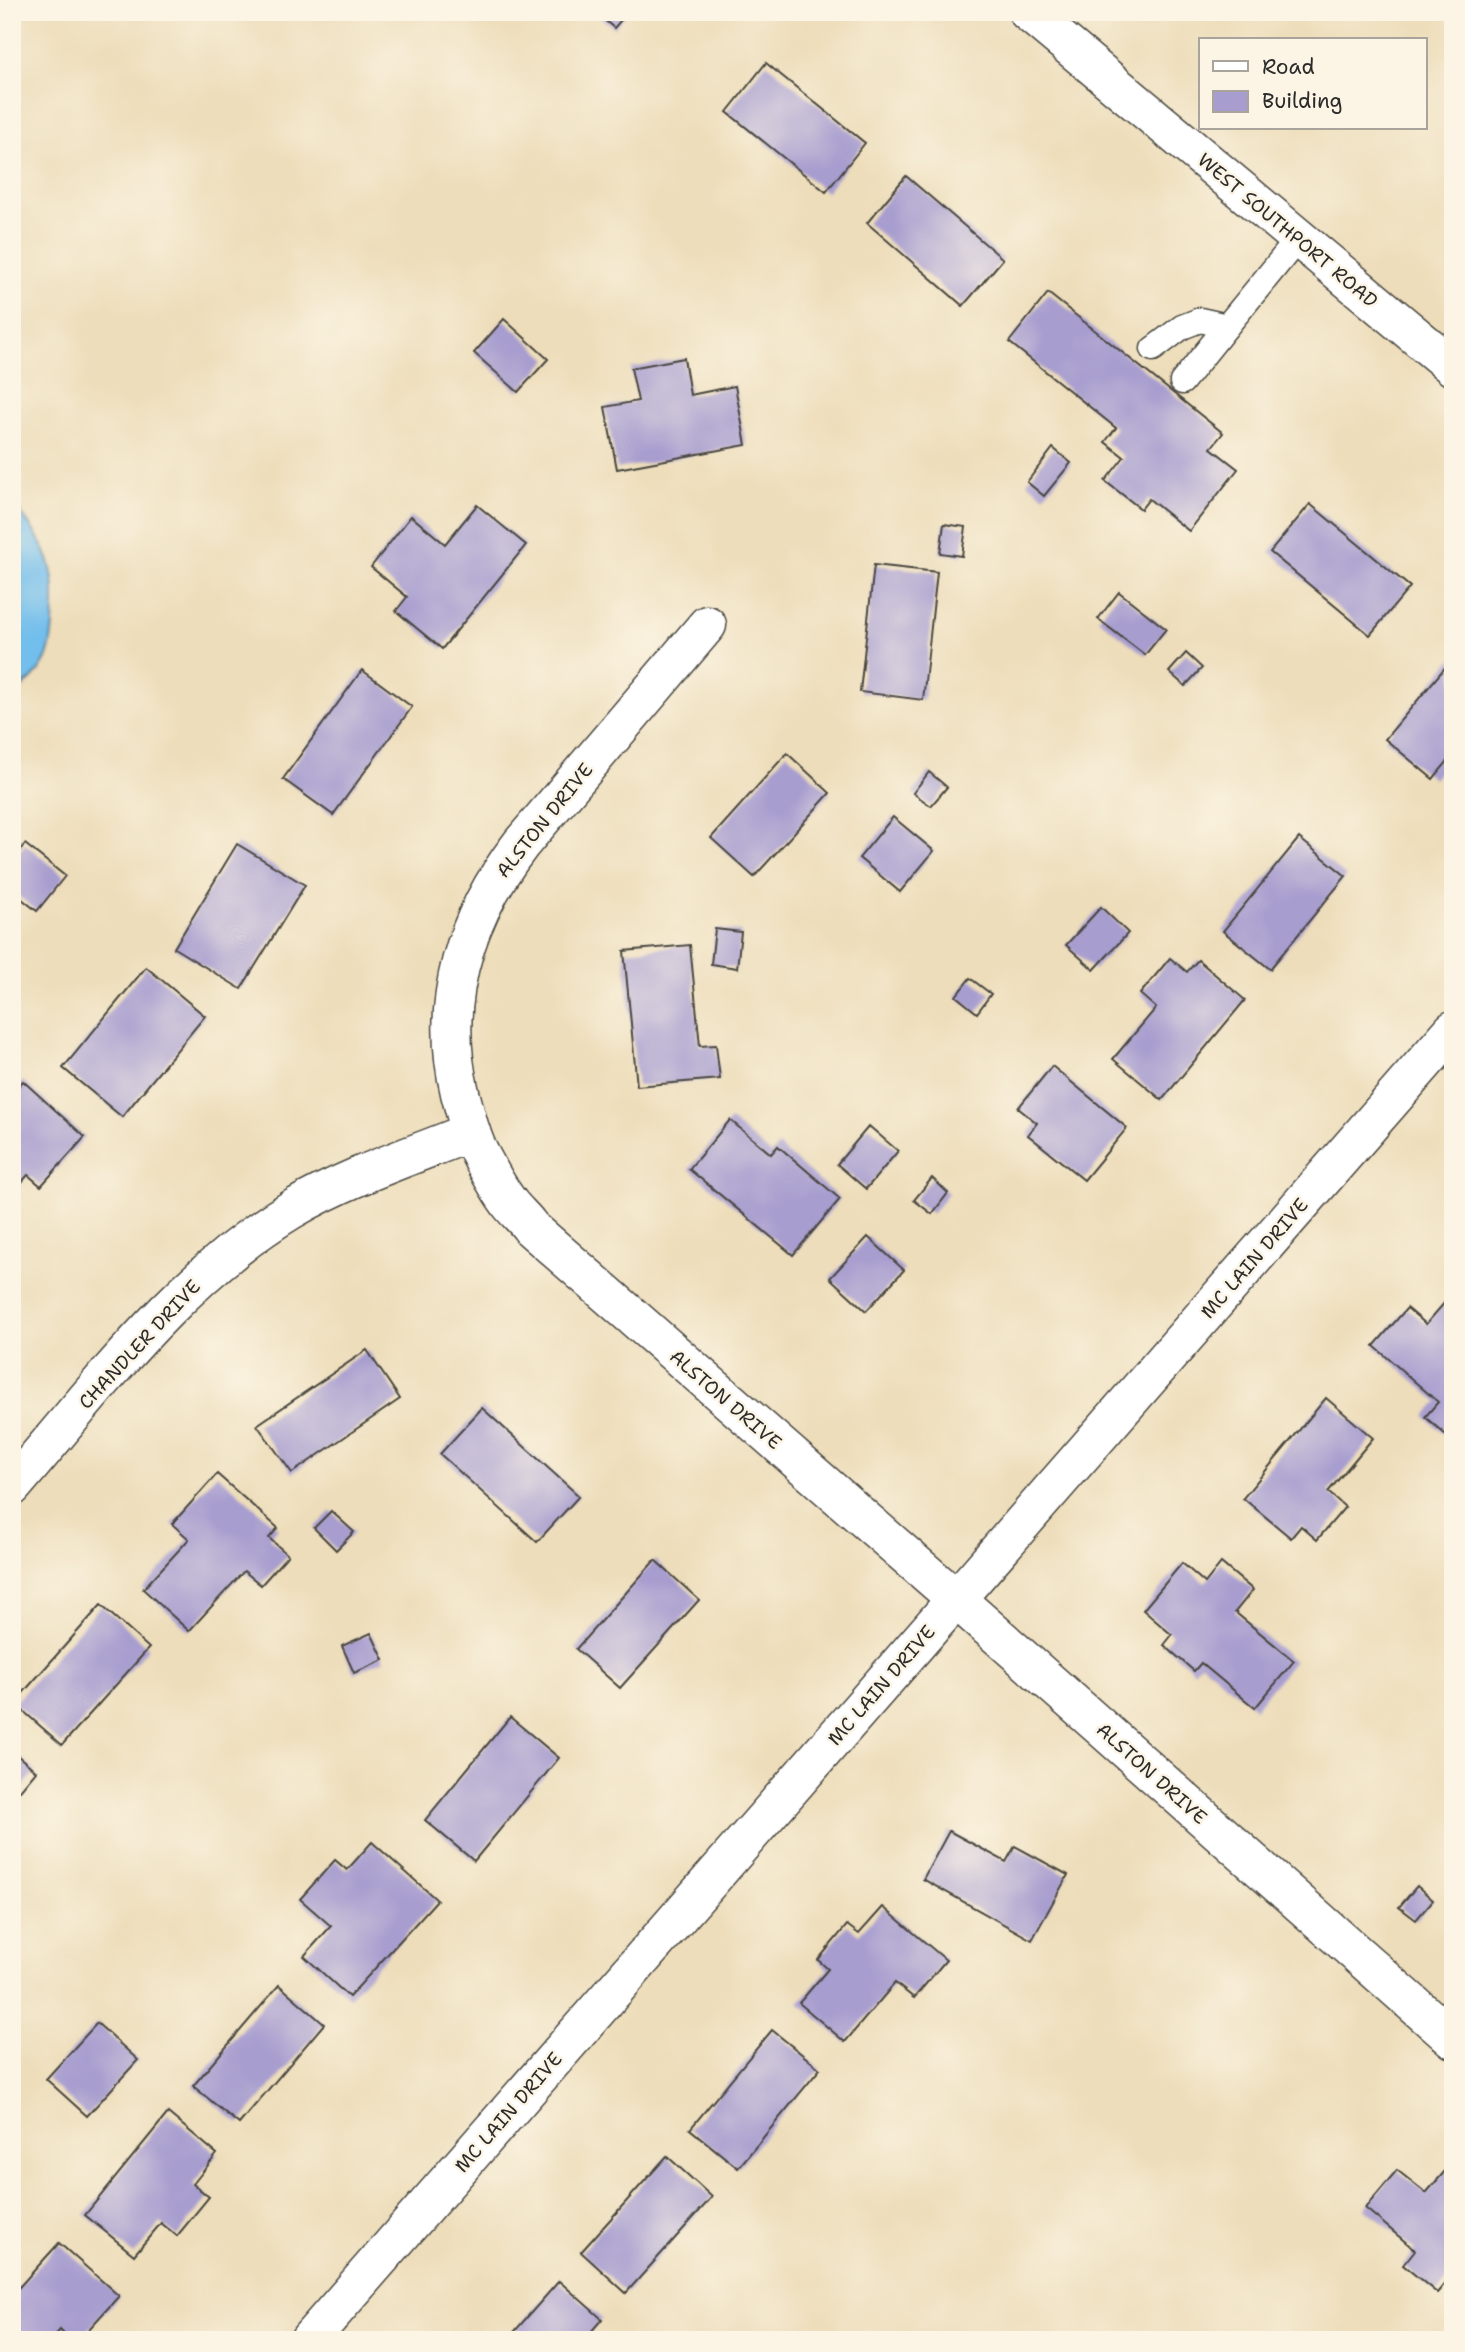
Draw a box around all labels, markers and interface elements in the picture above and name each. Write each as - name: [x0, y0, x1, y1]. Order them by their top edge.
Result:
- legend: [1199, 38, 1426, 130]
- text: Road: [1262, 53, 1315, 81]
- text: Building: [1262, 87, 1342, 115]
- street label: WEST SOUTHPORT ROAD: [1192, 148, 1383, 313]
- street label: ALSTON DRIVE: [490, 758, 598, 883]
- street label: MC LAIN DRIVE: [1195, 1193, 1314, 1324]
- street label: CHANDLER DRIVE: [73, 1274, 206, 1414]
- street label: ALSTON DRIVE: [664, 1344, 787, 1455]
- street label: MC LAIN DRIVE: [822, 1620, 941, 1751]
- street label: ALSTON DRIVE: [1091, 1717, 1212, 1830]
- street label: MC LAIN DRIVE: [449, 2047, 568, 2178]

